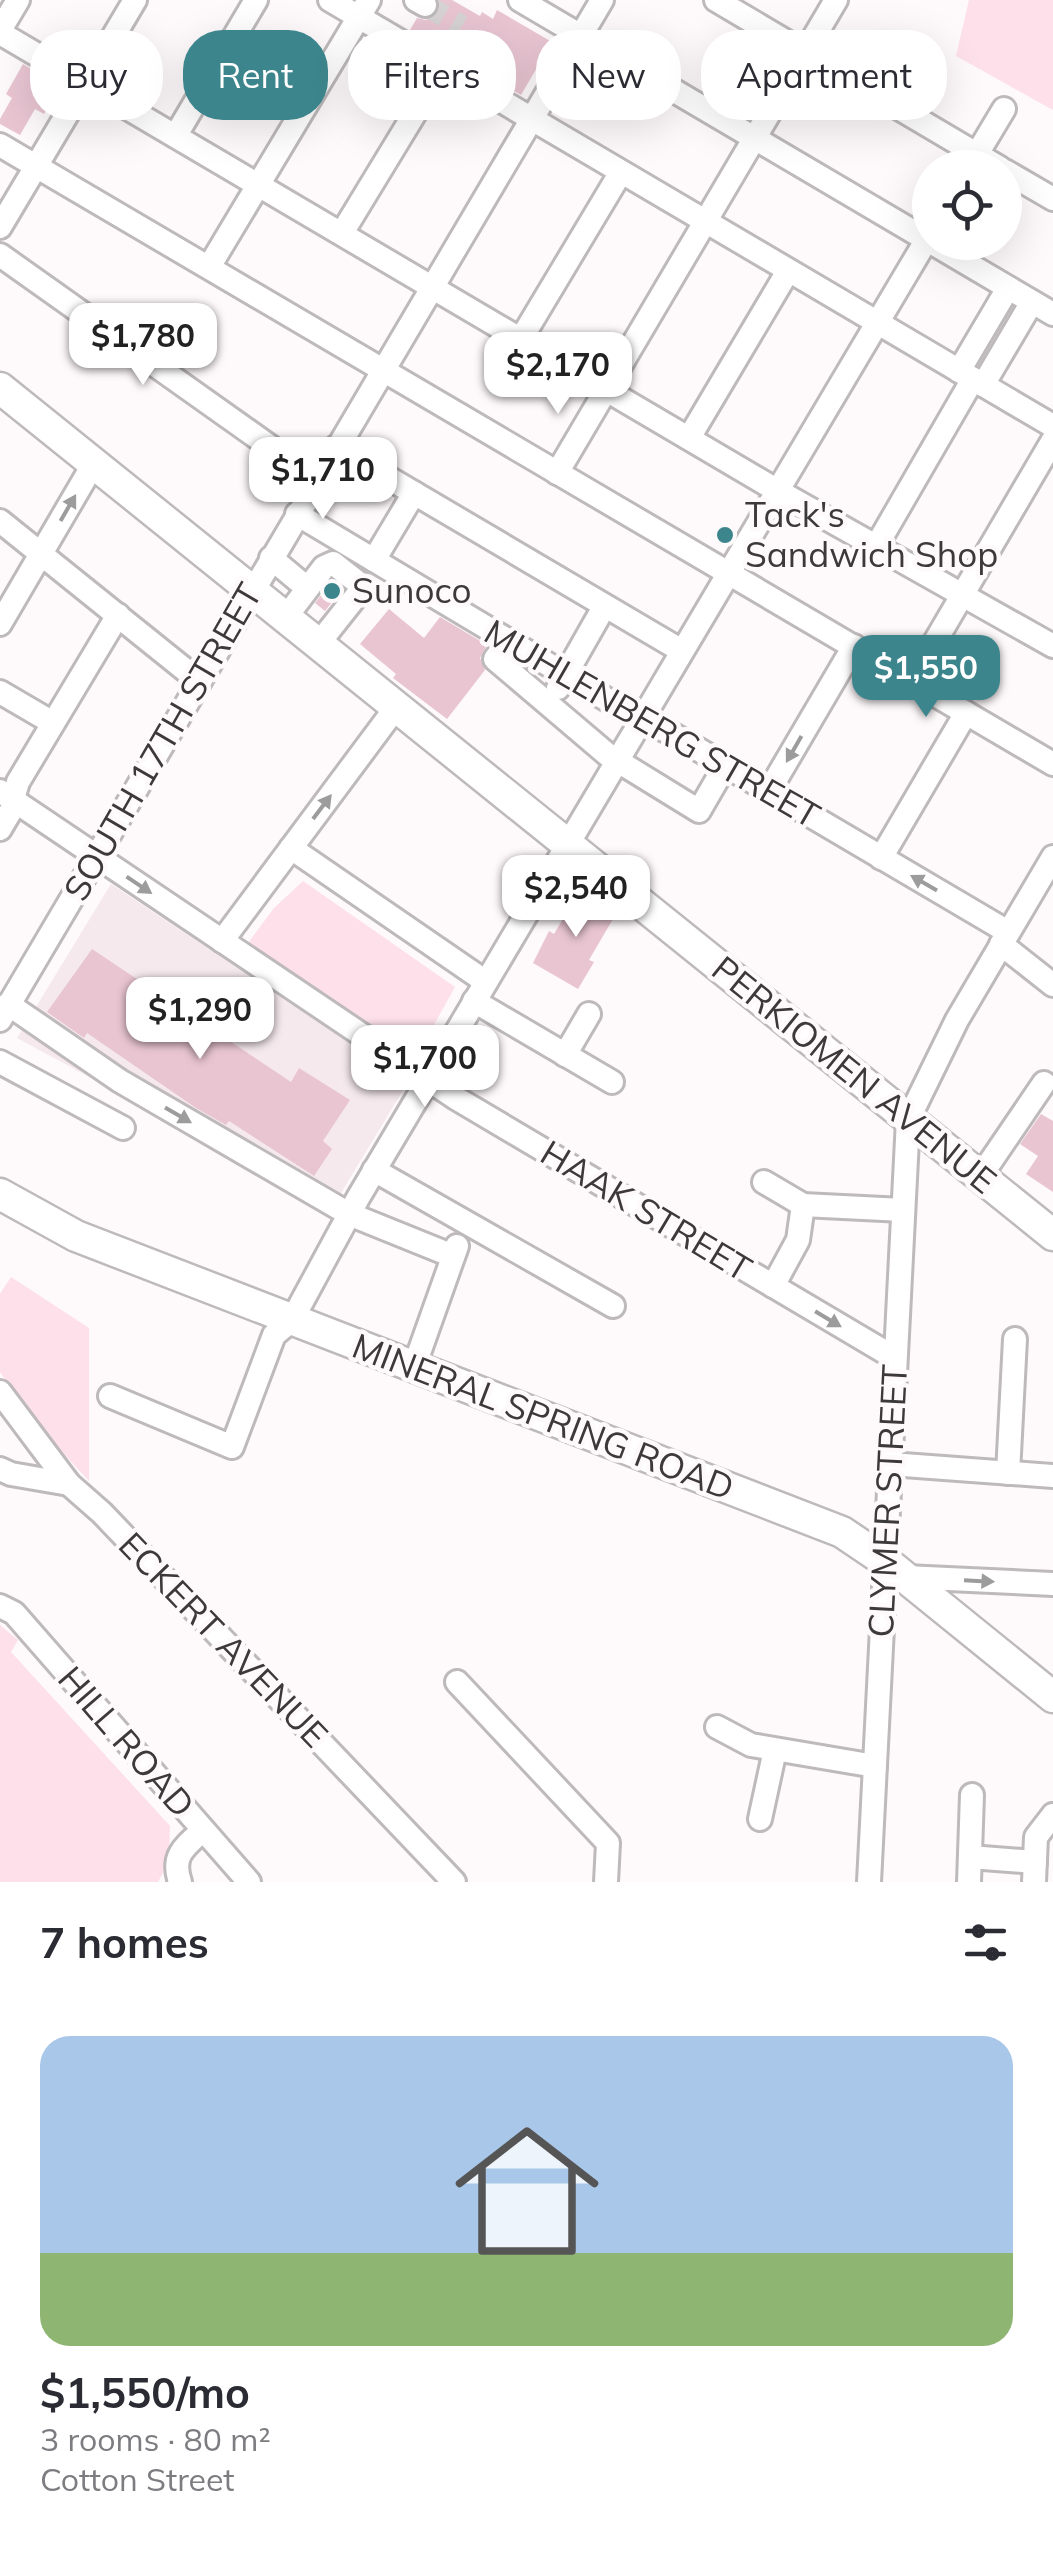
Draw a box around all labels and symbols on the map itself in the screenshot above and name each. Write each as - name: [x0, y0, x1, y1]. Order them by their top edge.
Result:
- pin: $1,780: [62, 303, 224, 388]
- pin: $2,170: [477, 332, 639, 417]
- pin: $1,710: [242, 437, 404, 522]
- place label: Tack's Sandwich Shop: [745, 492, 998, 576]
- one-way arrow: [59, 494, 76, 523]
- marker: Tack's Sandwich Shop: [714, 524, 736, 546]
- place label: Sunoco: [352, 568, 471, 612]
- street label: SOUTH 17TH STREET: [53, 575, 271, 908]
- marker: Sunoco: [321, 580, 343, 602]
- street label: MUHLENBERG STREET: [477, 609, 828, 837]
- pin: $1,550: [845, 635, 1007, 720]
- one-way arrow: [786, 735, 803, 763]
- one-way arrow: [311, 794, 331, 820]
- pin: $2,540: [495, 855, 657, 940]
- one-way arrow: [125, 875, 152, 894]
- one-way arrow: [909, 875, 938, 892]
- street label: PERKIOMEN AVENUE: [704, 946, 1006, 1202]
- pin: $1,290: [119, 977, 281, 1062]
- pin: $1,700: [344, 1025, 506, 1110]
- one-way arrow: [164, 1105, 192, 1123]
- street label: HAAK STREET: [533, 1130, 760, 1290]
- one-way arrow: [814, 1310, 842, 1327]
- street label: MINERAL SPRING ROAD: [347, 1323, 740, 1509]
- street label: CLYMER STREET: [858, 1363, 916, 1638]
- street label: ECKERT AVENUE: [110, 1523, 338, 1756]
- one-way arrow: [964, 1573, 996, 1589]
- street label: HILL ROAD: [49, 1657, 204, 1826]

